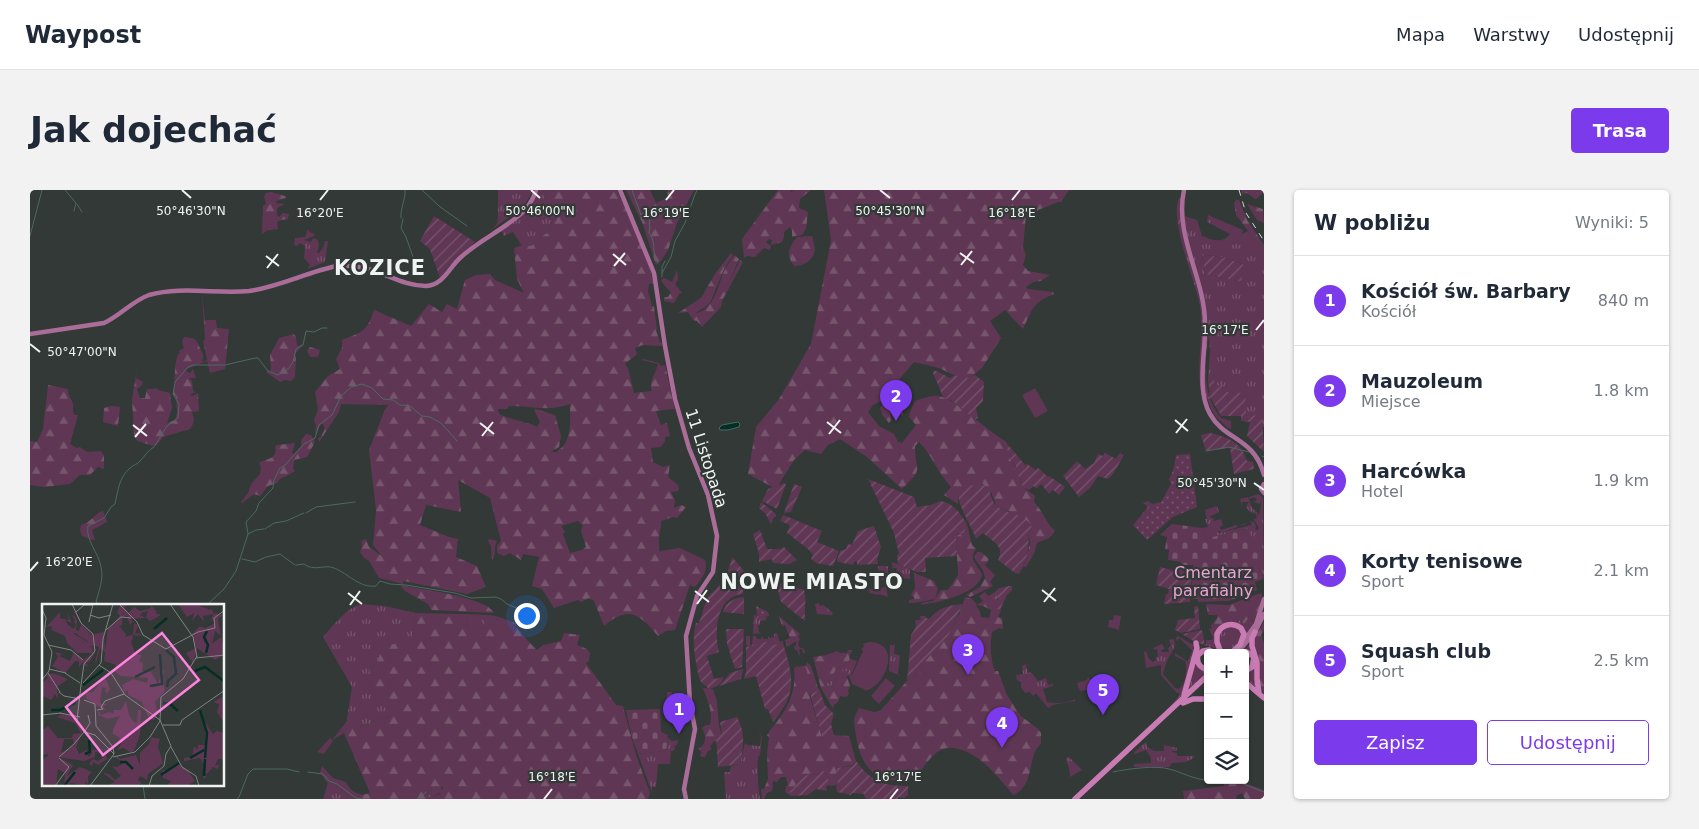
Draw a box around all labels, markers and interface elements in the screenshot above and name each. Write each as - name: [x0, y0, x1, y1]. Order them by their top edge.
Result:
- text: Waypost: [25, 21, 141, 49]
- text: Mapa: [1396, 24, 1445, 45]
- text: Warstwy: [1473, 24, 1550, 45]
- text: Udostępnij: [1578, 24, 1674, 45]
- button: Trasa: [1571, 108, 1669, 153]
- text: Jak dojechać: [30, 110, 277, 150]
- text: 50°46'30"N: [156, 204, 226, 218]
- text: 50°46'00"N: [505, 204, 575, 218]
- text: 50°45'30"N: [855, 204, 925, 218]
- text: 16°20'E: [296, 206, 344, 220]
- text: 16°19'E: [642, 206, 690, 220]
- text: 16°18'E: [988, 206, 1036, 220]
- text: W pobliżu: [1314, 211, 1431, 235]
- text: Wyniki: 5: [1575, 213, 1649, 232]
- district label: KOZICE: [334, 256, 426, 280]
- text: Kościół św. Barbary: [1361, 280, 1571, 302]
- text: 1: [1324, 291, 1336, 310]
- text: 840 m: [1598, 291, 1649, 310]
- text: Kościół: [1361, 302, 1416, 321]
- text: 16°17'E: [1201, 323, 1249, 337]
- text: 50°47'00"N: [47, 345, 117, 359]
- text: Mauzoleum: [1361, 370, 1483, 392]
- pin: 2: [880, 380, 912, 421]
- text: 2: [1324, 381, 1336, 400]
- text: 1.8 km: [1594, 381, 1649, 400]
- text: Miejsce: [1361, 392, 1421, 411]
- street label: 11 Listopada: [682, 406, 731, 510]
- text: Harcówka: [1361, 460, 1466, 482]
- text: 3: [1324, 471, 1336, 490]
- text: 1.9 km: [1594, 471, 1649, 490]
- text: 50°45'30"N: [1177, 476, 1247, 490]
- text: Hotel: [1361, 482, 1403, 501]
- text: Korty tenisowe: [1361, 550, 1523, 572]
- text: 16°20'E: [45, 555, 93, 569]
- text: 4: [1324, 561, 1336, 580]
- text: 2.1 km: [1594, 561, 1649, 580]
- park label: Cmentarz parafialny: [1173, 563, 1253, 600]
- district label: NOWE MIASTO: [720, 570, 904, 594]
- text: Sport: [1361, 572, 1404, 591]
- your location: [514, 603, 540, 629]
- inset map: [42, 604, 225, 786]
- pin: 3: [952, 634, 984, 675]
- text: Squash club: [1361, 640, 1491, 662]
- map controls: [1204, 649, 1249, 784]
- button: +: [1204, 649, 1249, 694]
- text: 5: [1324, 651, 1336, 670]
- text: 2.5 km: [1594, 651, 1649, 670]
- text: Sport: [1361, 662, 1404, 681]
- pin: 5: [1087, 674, 1119, 715]
- pin: 1: [663, 693, 695, 734]
- button: −: [1204, 694, 1249, 739]
- pin: 4: [986, 707, 1018, 748]
- button: Zapisz: [1314, 720, 1477, 765]
- button: Udostępnij: [1487, 720, 1649, 765]
- button: layers: [1204, 739, 1249, 784]
- text: 16°18'E: [528, 770, 576, 784]
- text: 16°17'E: [874, 770, 922, 784]

